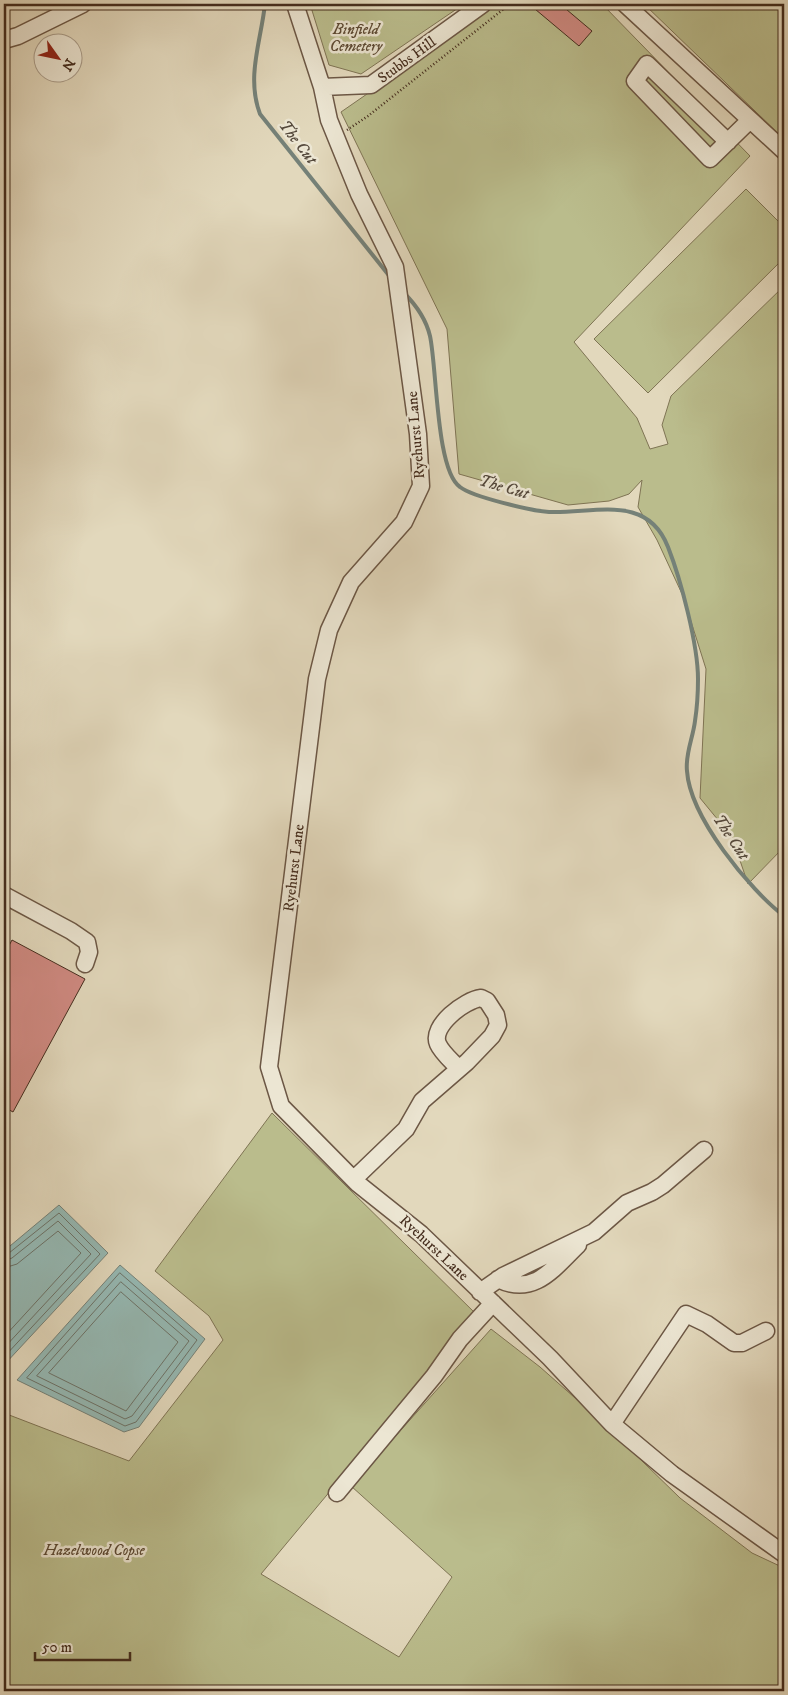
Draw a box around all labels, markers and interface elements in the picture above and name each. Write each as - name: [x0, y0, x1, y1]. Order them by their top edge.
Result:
- park label: Binfield Cemetery: [330, 20, 383, 56]
- north arrow: [32, 32, 82, 82]
- street label: Stubbs Hill: [374, 32, 440, 88]
- text: N: [57, 55, 79, 75]
- water label: The Cut: [275, 116, 322, 169]
- street label: Ryehurst Lane: [403, 390, 429, 480]
- water label: The Cut: [477, 470, 532, 504]
- water label: The Cut: [709, 810, 754, 864]
- street label: Ryehurst Lane: [279, 823, 309, 913]
- street label: Ryehurst Lane: [395, 1211, 473, 1285]
- park label: Hazelwood Copse: [42, 1541, 145, 1560]
- scale bar: [35, 1630, 130, 1662]
- text: 50 m: [42, 1638, 72, 1657]

